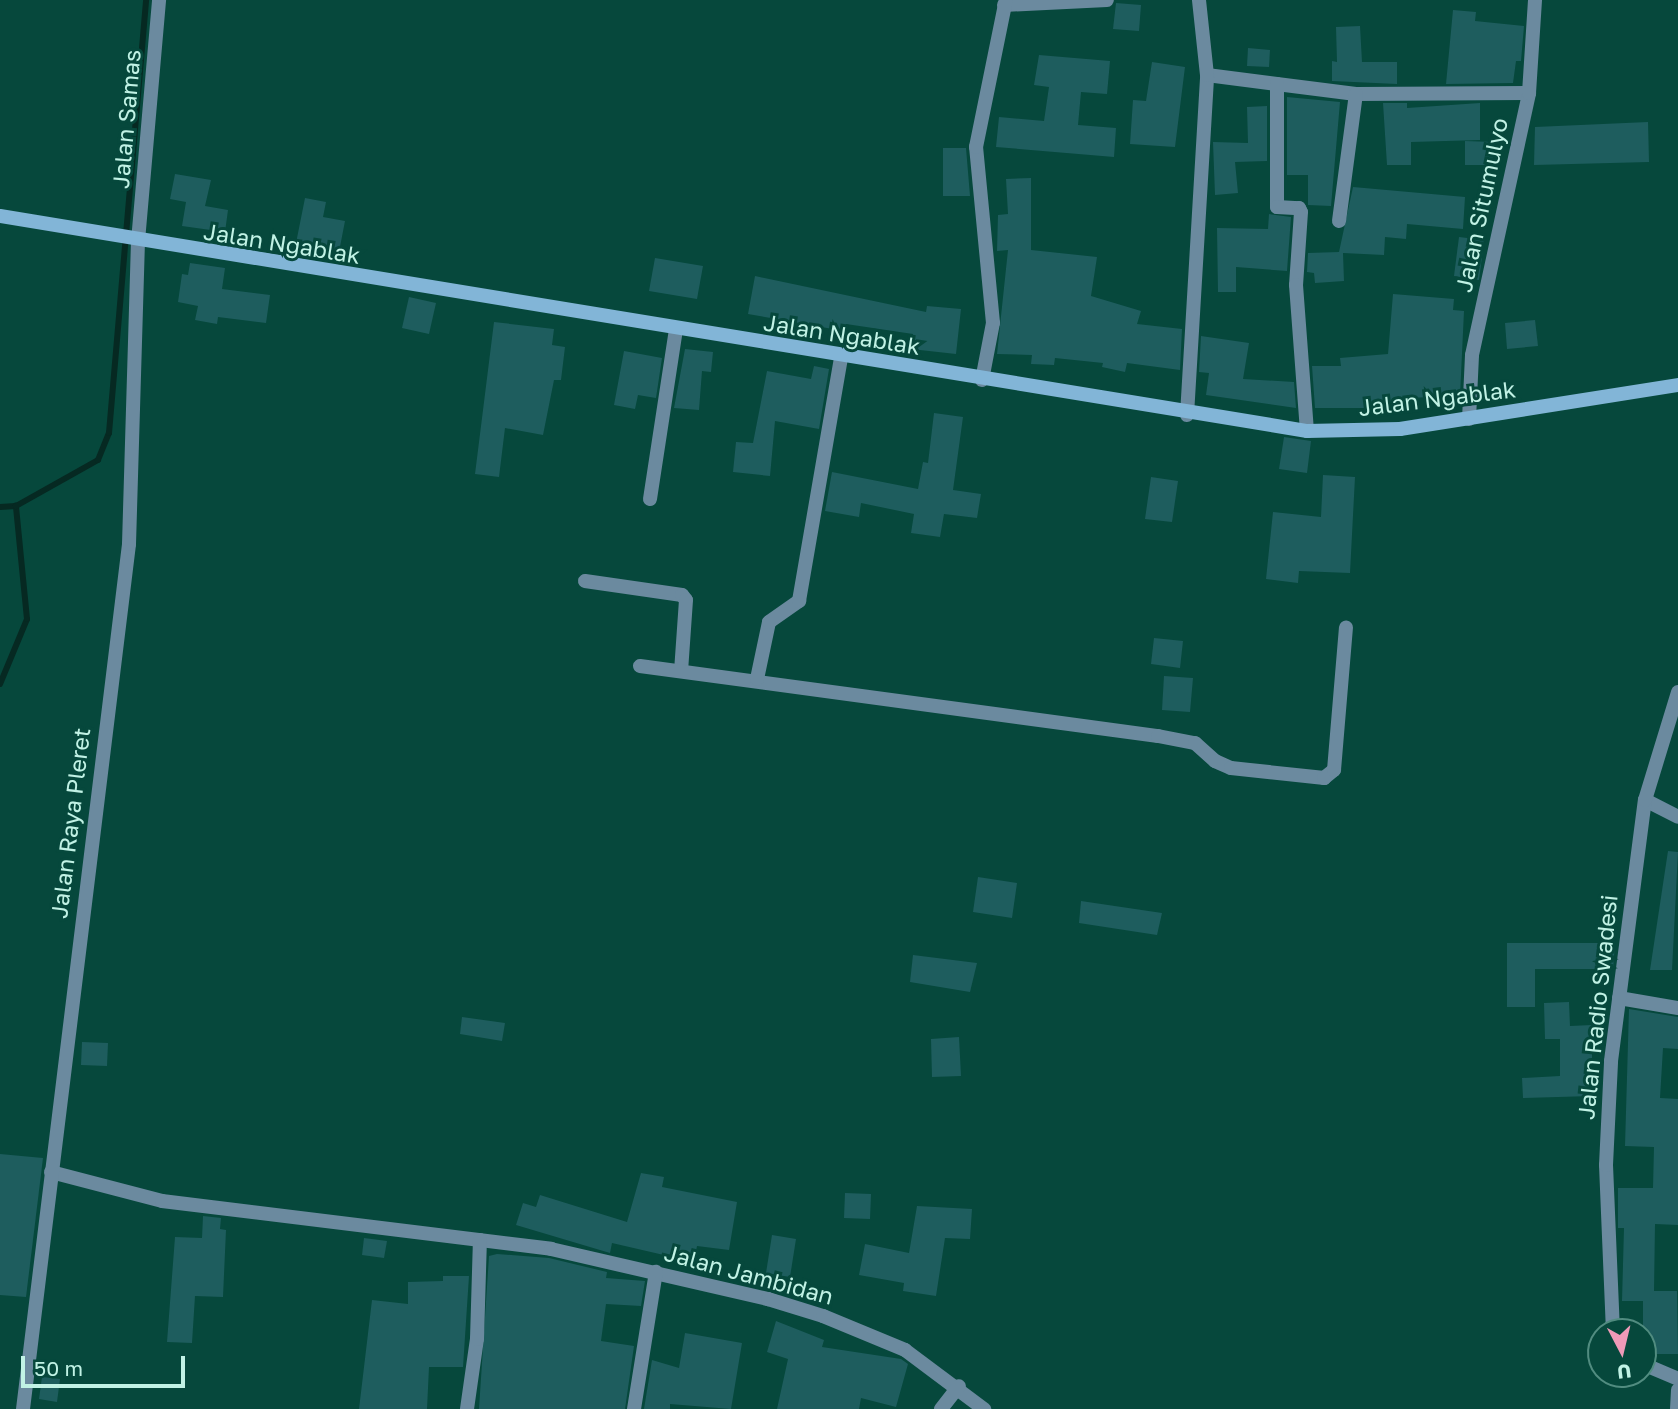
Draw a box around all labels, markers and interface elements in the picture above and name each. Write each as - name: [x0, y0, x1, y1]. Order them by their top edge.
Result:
- street label: Jalan Samas: [106, 48, 146, 190]
- street label: Jalan Situmulyo: [1449, 115, 1513, 295]
- street label: Jalan Ngablak: [202, 217, 362, 269]
- street label: Jalan Ngablak: [762, 308, 922, 360]
- street label: Jalan Ngablak: [1357, 375, 1517, 421]
- street label: Jalan Raya Pleret: [45, 726, 95, 920]
- street label: Jalan Radio Swadesi: [1571, 893, 1623, 1121]
- street label: Jalan Jambidan: [662, 1238, 836, 1310]
- north arrow: [1587, 1318, 1657, 1388]
- scale bar: [24, 1342, 189, 1386]
- text: 50 m: [34, 1355, 83, 1381]
- text: U: [1616, 1360, 1633, 1385]

